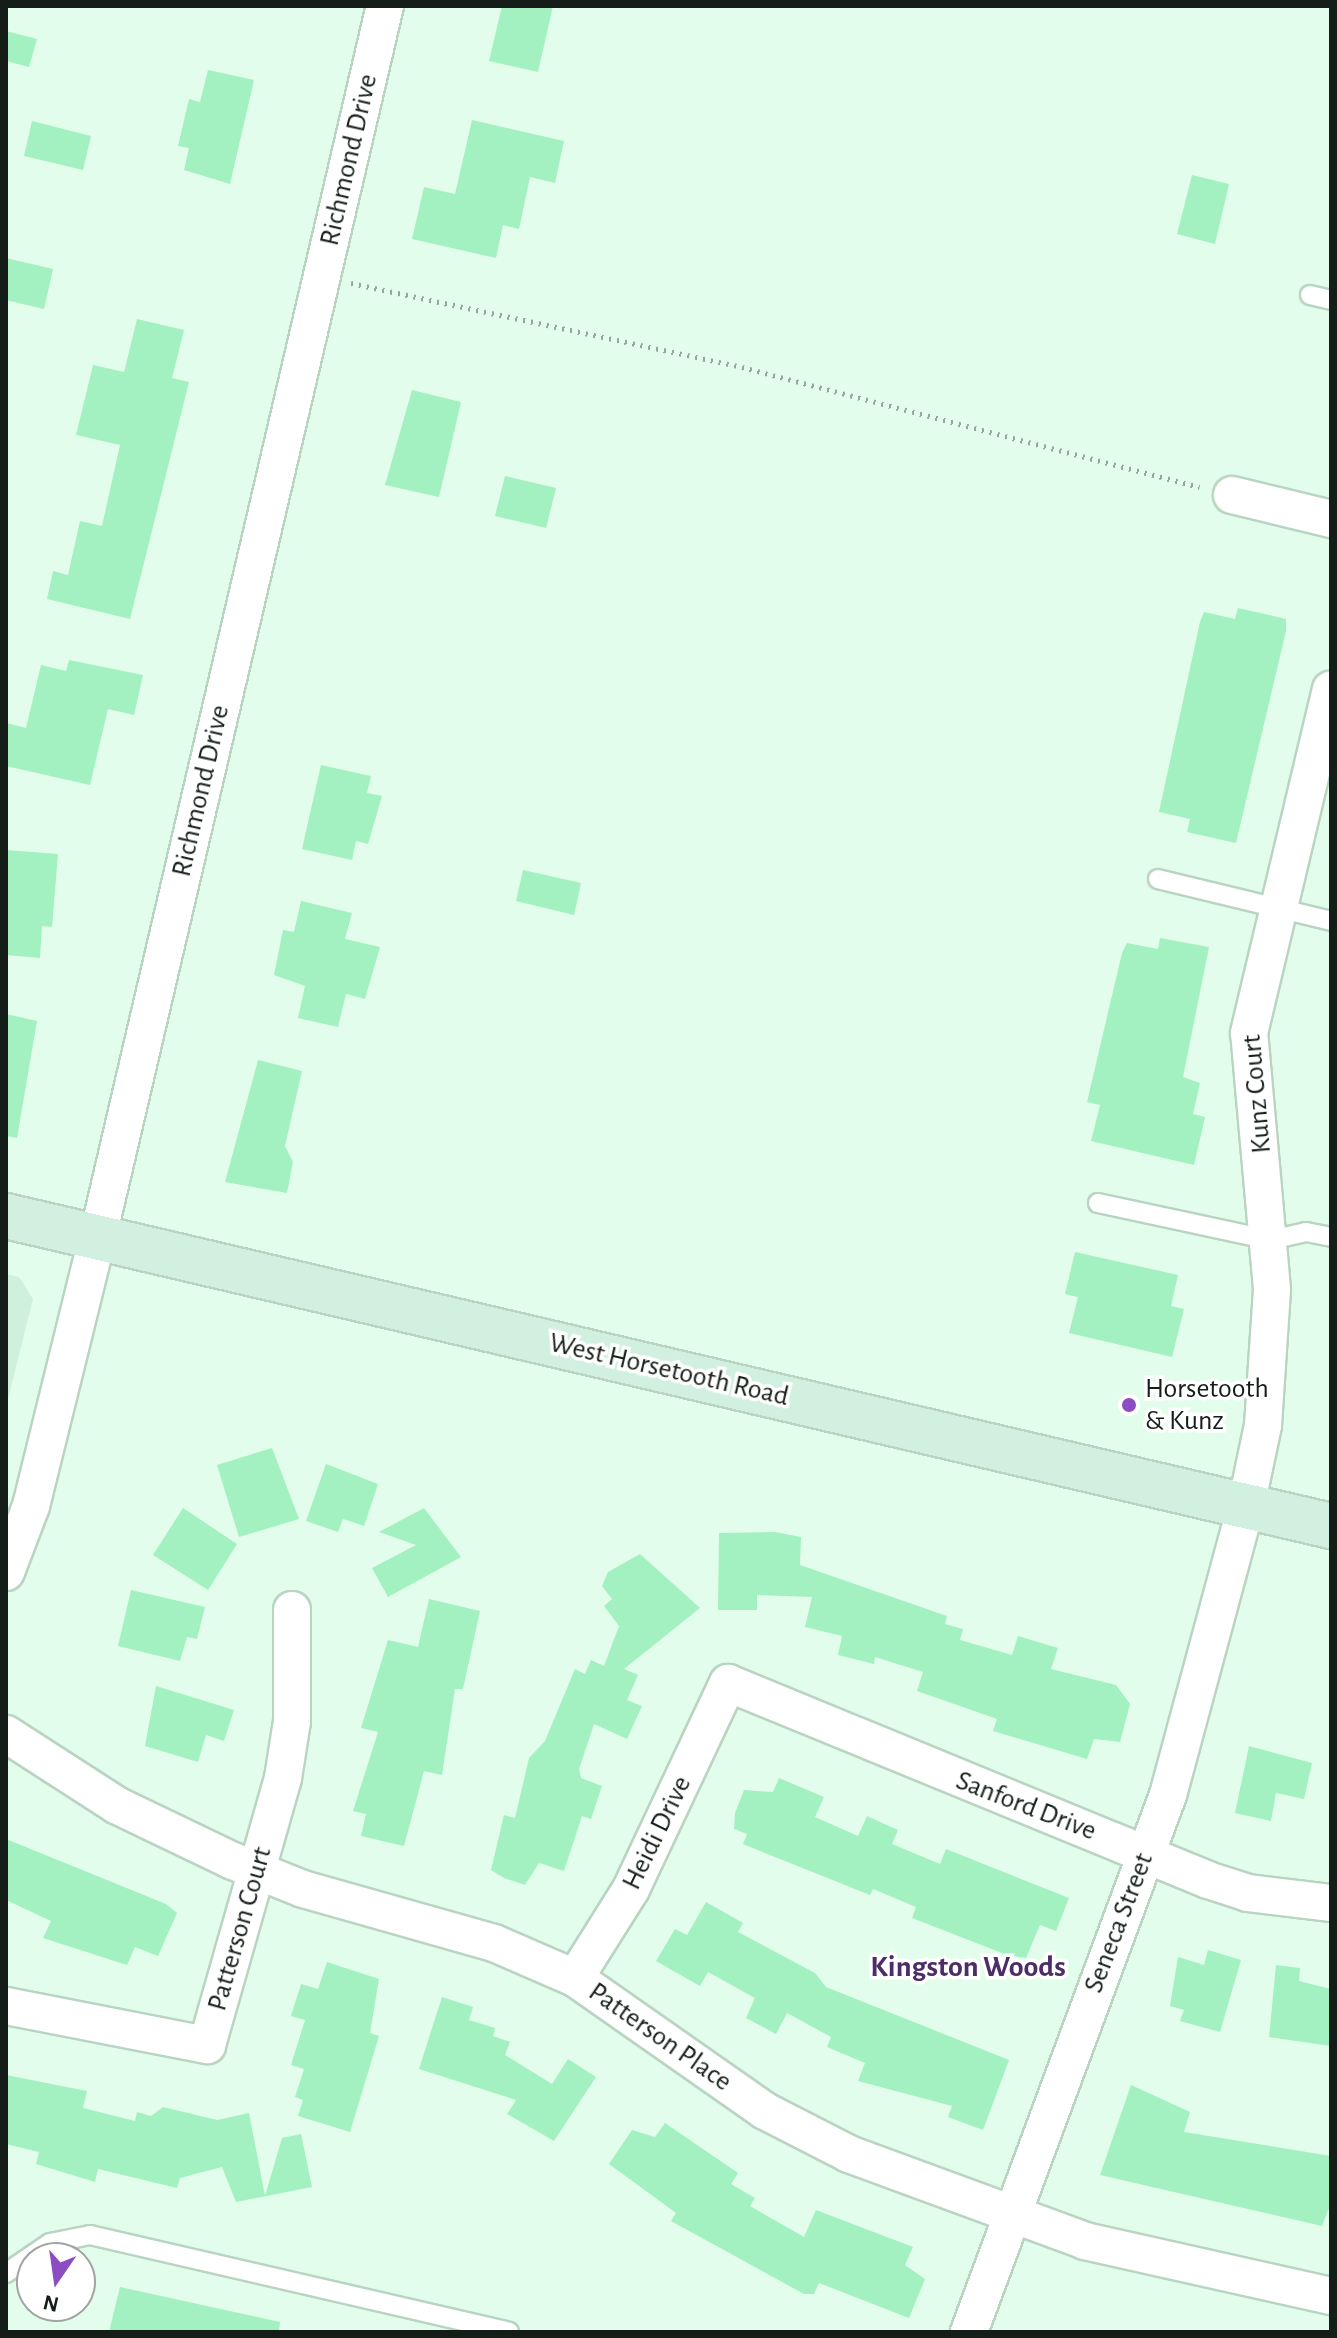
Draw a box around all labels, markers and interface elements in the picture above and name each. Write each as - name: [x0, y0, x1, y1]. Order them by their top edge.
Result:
- street label: Richmond Drive: [313, 71, 385, 249]
- street label: Richmond Drive: [165, 702, 237, 880]
- street label: Kunz Court: [1235, 1033, 1279, 1155]
- street label: West Horsetooth Road: [546, 1326, 792, 1414]
- place label: Horsetooth & Kunz: [1145, 1372, 1269, 1438]
- marker: Horsetooth & Kunz: [1120, 1396, 1138, 1414]
- street label: Sanford Drive: [951, 1764, 1101, 1848]
- street label: Heidi Drive: [615, 1771, 699, 1895]
- street label: Patterson Court: [201, 1843, 279, 2015]
- street label: Seneca Street: [1077, 1848, 1161, 1998]
- district label: Kingston Woods: [870, 1949, 1066, 1985]
- street label: Patterson Place: [582, 1975, 738, 2099]
- north arrow: [16, 2242, 96, 2322]
- text: N: [41, 2291, 61, 2316]

